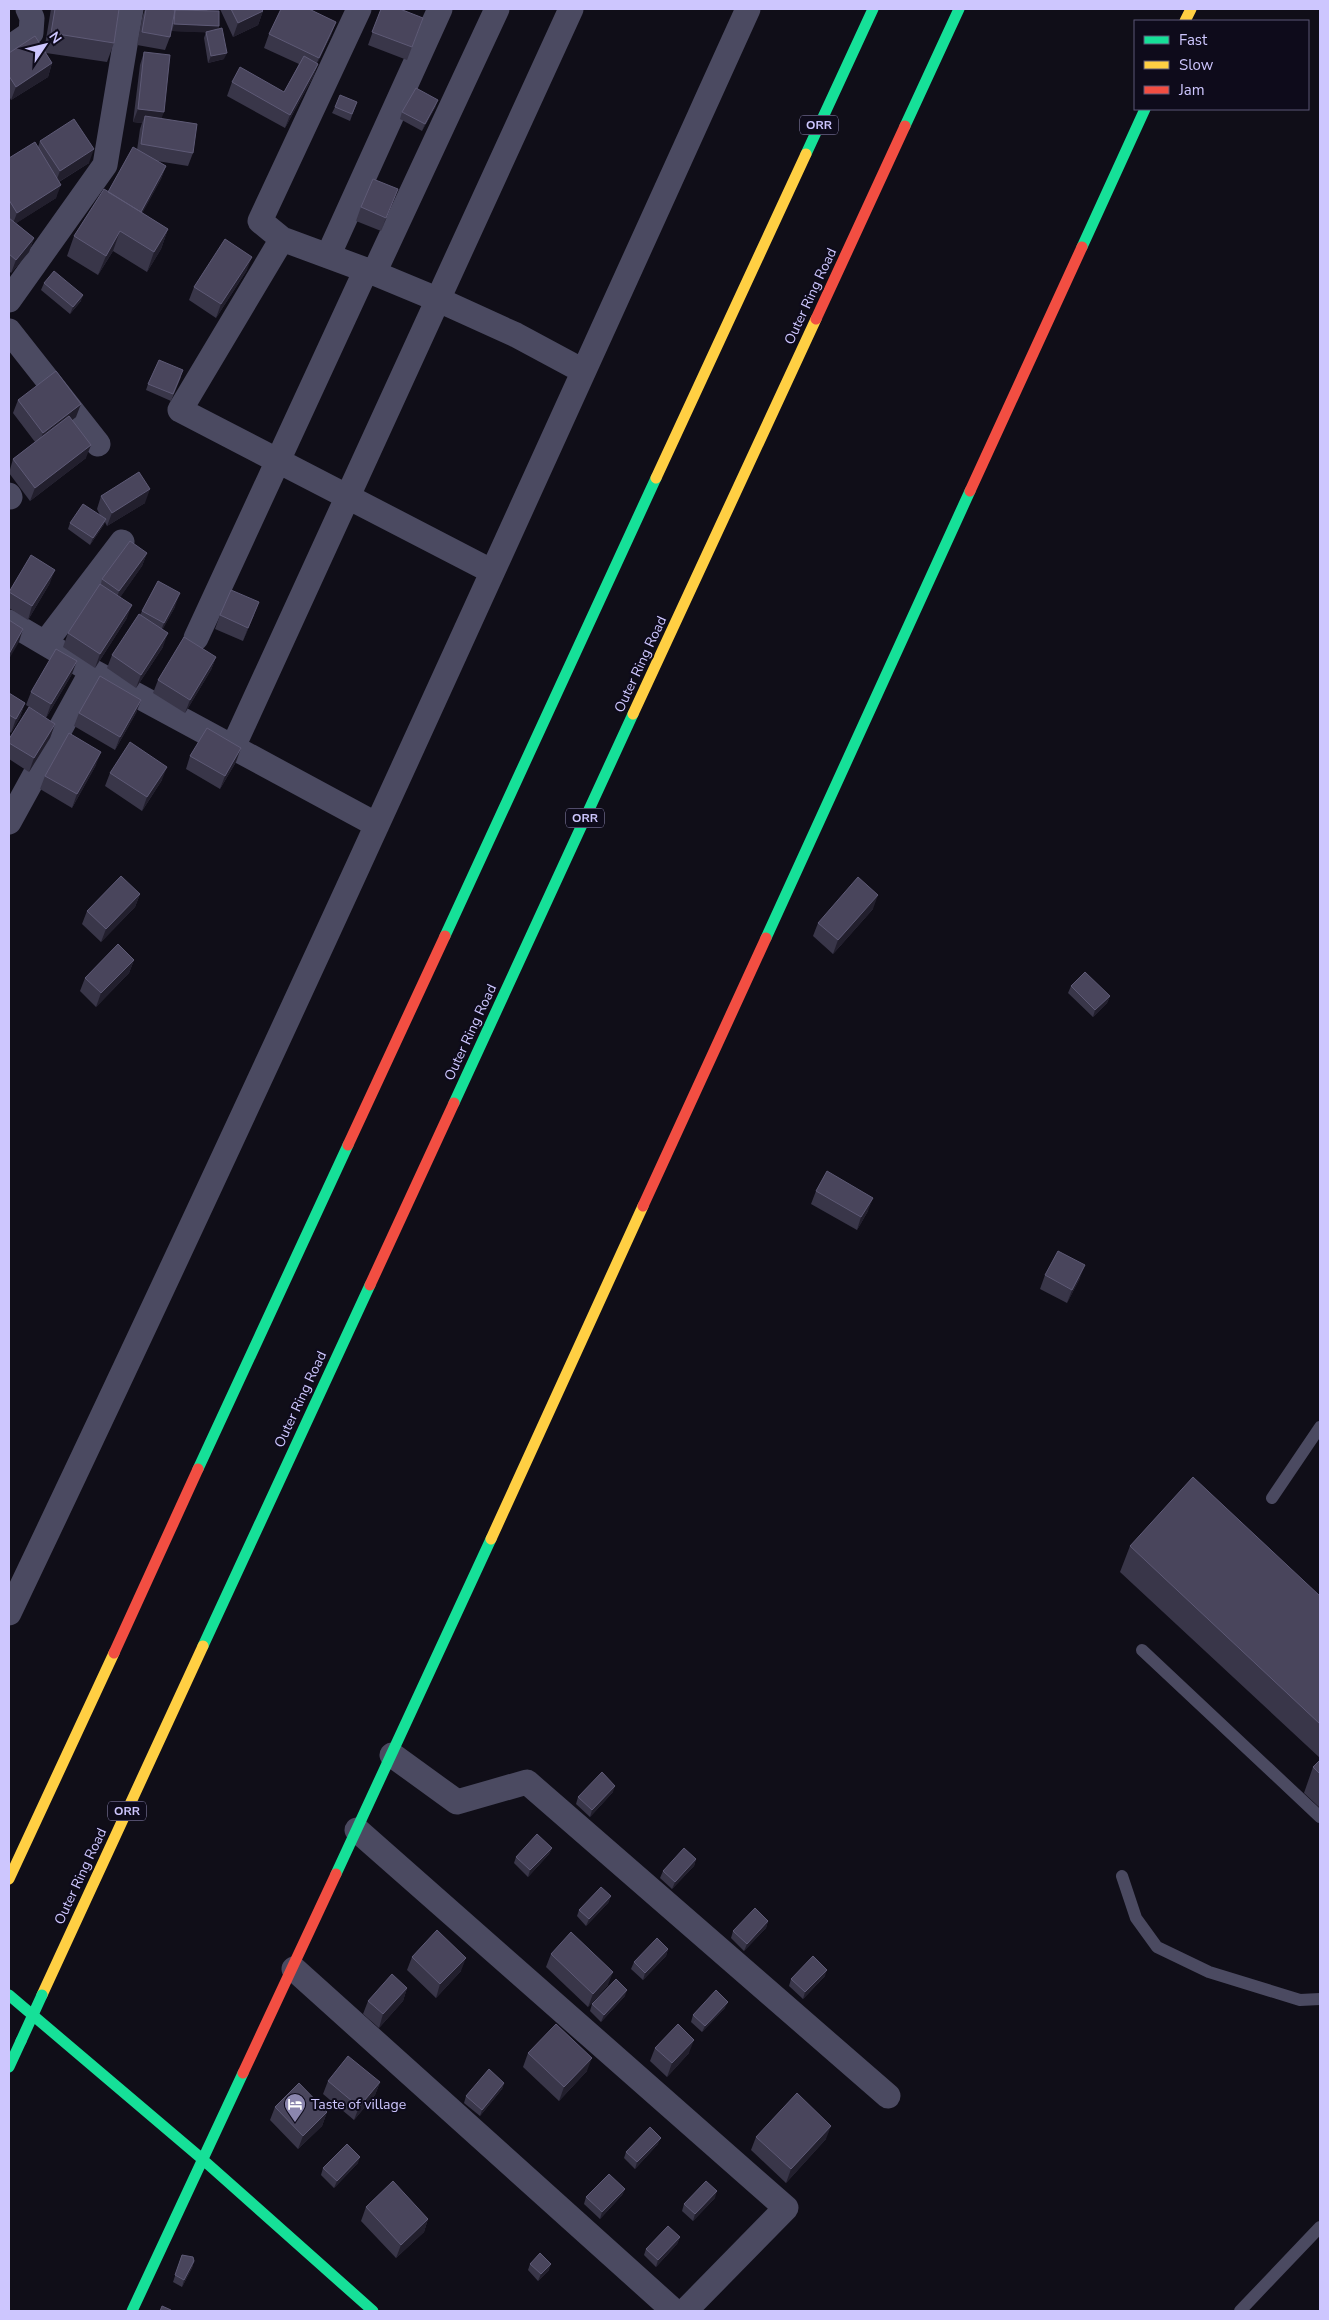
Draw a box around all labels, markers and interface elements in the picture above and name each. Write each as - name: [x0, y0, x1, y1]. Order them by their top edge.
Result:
- north arrow: [20, 20, 70, 70]
- legend: [1134, 20, 1309, 110]
- text: N: [44, 28, 66, 48]
- text: Fast: [1179, 30, 1208, 50]
- text: Slow: [1179, 55, 1214, 75]
- text: Jam: [1178, 80, 1205, 100]
- road number: ORR: [800, 116, 838, 134]
- street label: Outer Ring Road: [780, 245, 841, 348]
- street label: Outer Ring Road: [610, 613, 671, 716]
- road number: ORR: [566, 808, 604, 828]
- street label: Outer Ring Road: [440, 981, 501, 1084]
- street label: Outer Ring Road: [270, 1348, 331, 1451]
- road number: ORR: [108, 1802, 146, 1820]
- street label: Outer Ring Road: [50, 1825, 111, 1928]
- hotel icon: Taste of village: [283, 2092, 307, 2123]
- place label: Taste of village: [311, 2095, 406, 2114]

